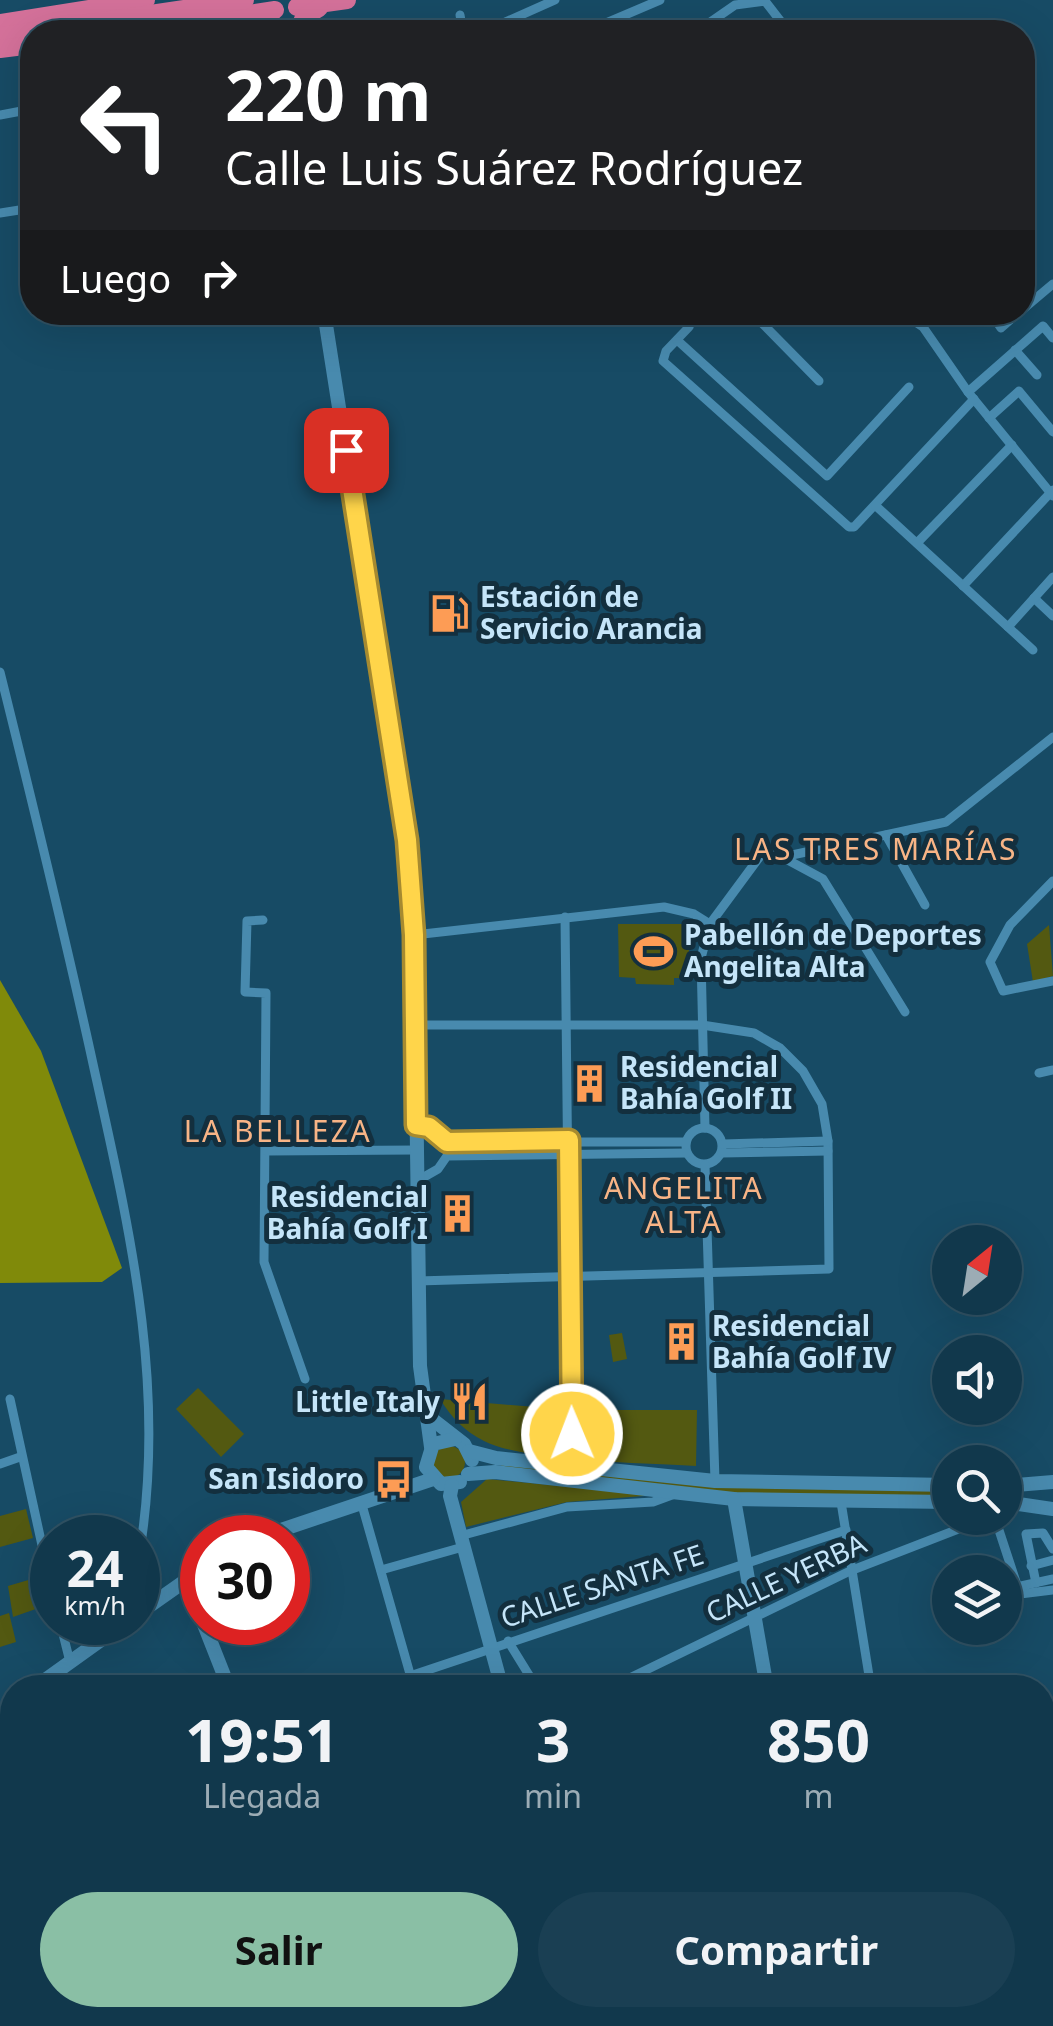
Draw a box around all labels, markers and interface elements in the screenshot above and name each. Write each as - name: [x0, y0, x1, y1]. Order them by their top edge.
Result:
- text: 220 m: [225, 46, 432, 142]
- icon: left: [60, 60, 190, 190]
- text: Calle Luis Suárez Rodríguez: [225, 137, 803, 198]
- icon: right: [191, 250, 246, 305]
- text: Luego: [60, 252, 171, 304]
- pin: [304, 408, 389, 493]
- icon: arrive: [319, 423, 374, 478]
- place label: Estación de Servicio Arancia: [480, 577, 703, 647]
- fuel station icon: Estación de Servicio Arancia: [429, 592, 471, 634]
- district label: LAS TRES MARÍAS: [734, 828, 1018, 869]
- place label: Pabellón de Deportes Angelita Alta: [684, 915, 982, 985]
- sports icon: Pabellón de Deportes Angelita Alta: [633, 930, 675, 972]
- place label: Residencial Bahía Golf II: [620, 1047, 792, 1117]
- building icon: Residencial Bahía Golf II: [569, 1062, 611, 1104]
- district label: LA BELLEZA: [184, 1110, 372, 1151]
- district label: ANGELITA ALTA: [604, 1167, 764, 1242]
- place label: Residencial Bahía Golf I: [267, 1177, 428, 1247]
- building icon: Residencial Bahía Golf I: [437, 1192, 479, 1234]
- north arrow: [932, 1225, 1022, 1315]
- map controls: [932, 1225, 1022, 1645]
- place label: Residencial Bahía Golf IV: [712, 1306, 892, 1376]
- building icon: Residencial Bahía Golf IV: [661, 1321, 703, 1363]
- button: sound: [932, 1335, 1022, 1425]
- restaurant icon: Little Italy: [449, 1381, 491, 1423]
- place label: Little Italy: [295, 1382, 440, 1420]
- position arrow: [520, 1382, 624, 1486]
- button: search: [932, 1445, 1022, 1535]
- bus stop icon: San Isidoro: [373, 1458, 415, 1500]
- place label: San Isidoro: [208, 1459, 364, 1497]
- speed limit sign: 30: [180, 1515, 310, 1645]
- street label: CALLE YERBA: [699, 1523, 872, 1631]
- text: 24: [66, 1534, 124, 1602]
- street label: CALLE SANTA FE: [495, 1534, 708, 1636]
- button: layers: [932, 1555, 1022, 1645]
- text: km/h: [64, 1588, 126, 1622]
- text: 19:51: [185, 1698, 339, 1780]
- text: 3: [536, 1698, 570, 1780]
- text: 850: [767, 1698, 870, 1780]
- text: Llegada: [203, 1774, 321, 1817]
- text: min: [524, 1774, 582, 1817]
- text: m: [804, 1774, 833, 1817]
- button: Salir: [40, 1892, 518, 2007]
- button: Compartir: [538, 1892, 1015, 2007]

